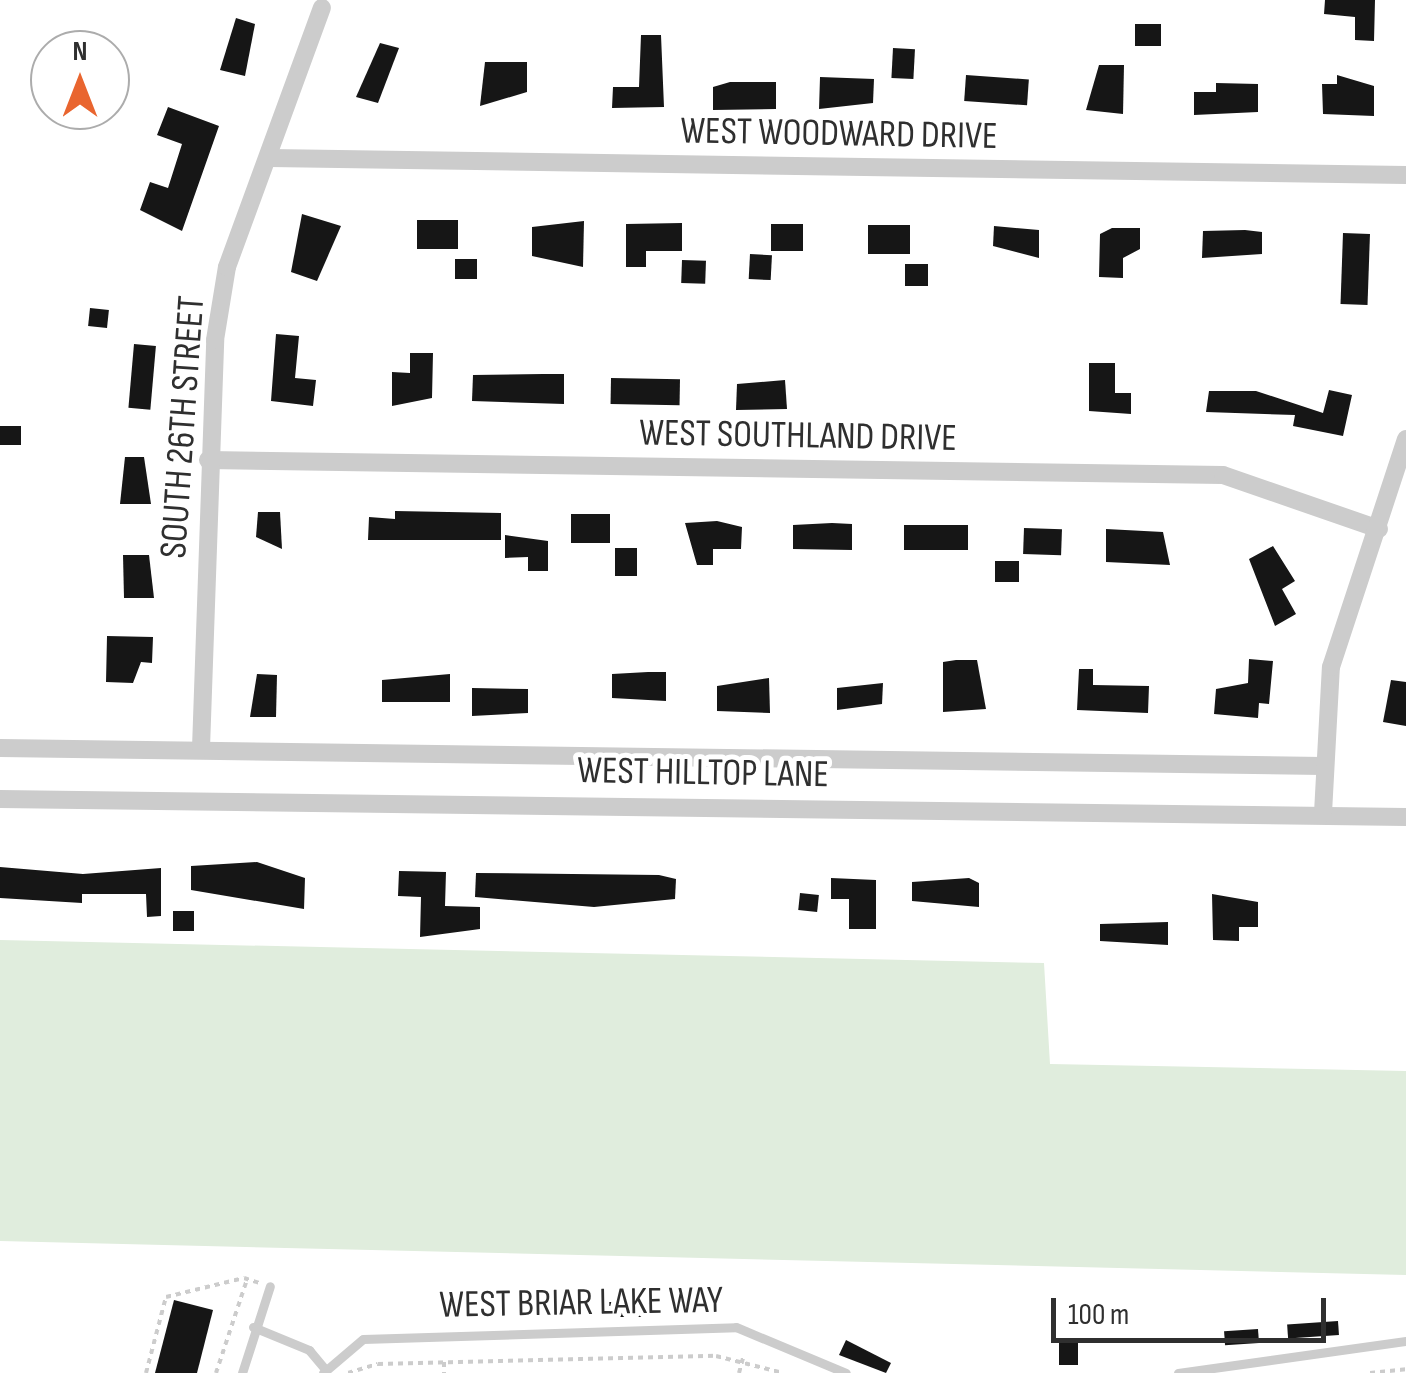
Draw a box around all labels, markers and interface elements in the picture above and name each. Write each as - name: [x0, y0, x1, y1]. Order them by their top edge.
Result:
- north arrow: [30, 30, 130, 130]
- text: N: [73, 35, 87, 68]
- street label: WEST WOODWARD DRIVE: [680, 108, 998, 160]
- street label: SOUTH 26TH STREET: [151, 294, 215, 560]
- street label: WEST SOUTHLAND DRIVE: [639, 410, 957, 462]
- street label: WEST HILLTOP LANE: [577, 748, 829, 798]
- street label: WEST BRIAR LAKE WAY: [439, 1278, 723, 1328]
- scale bar: [1056, 1278, 1331, 1340]
- text: 100 m: [1068, 1297, 1129, 1333]

